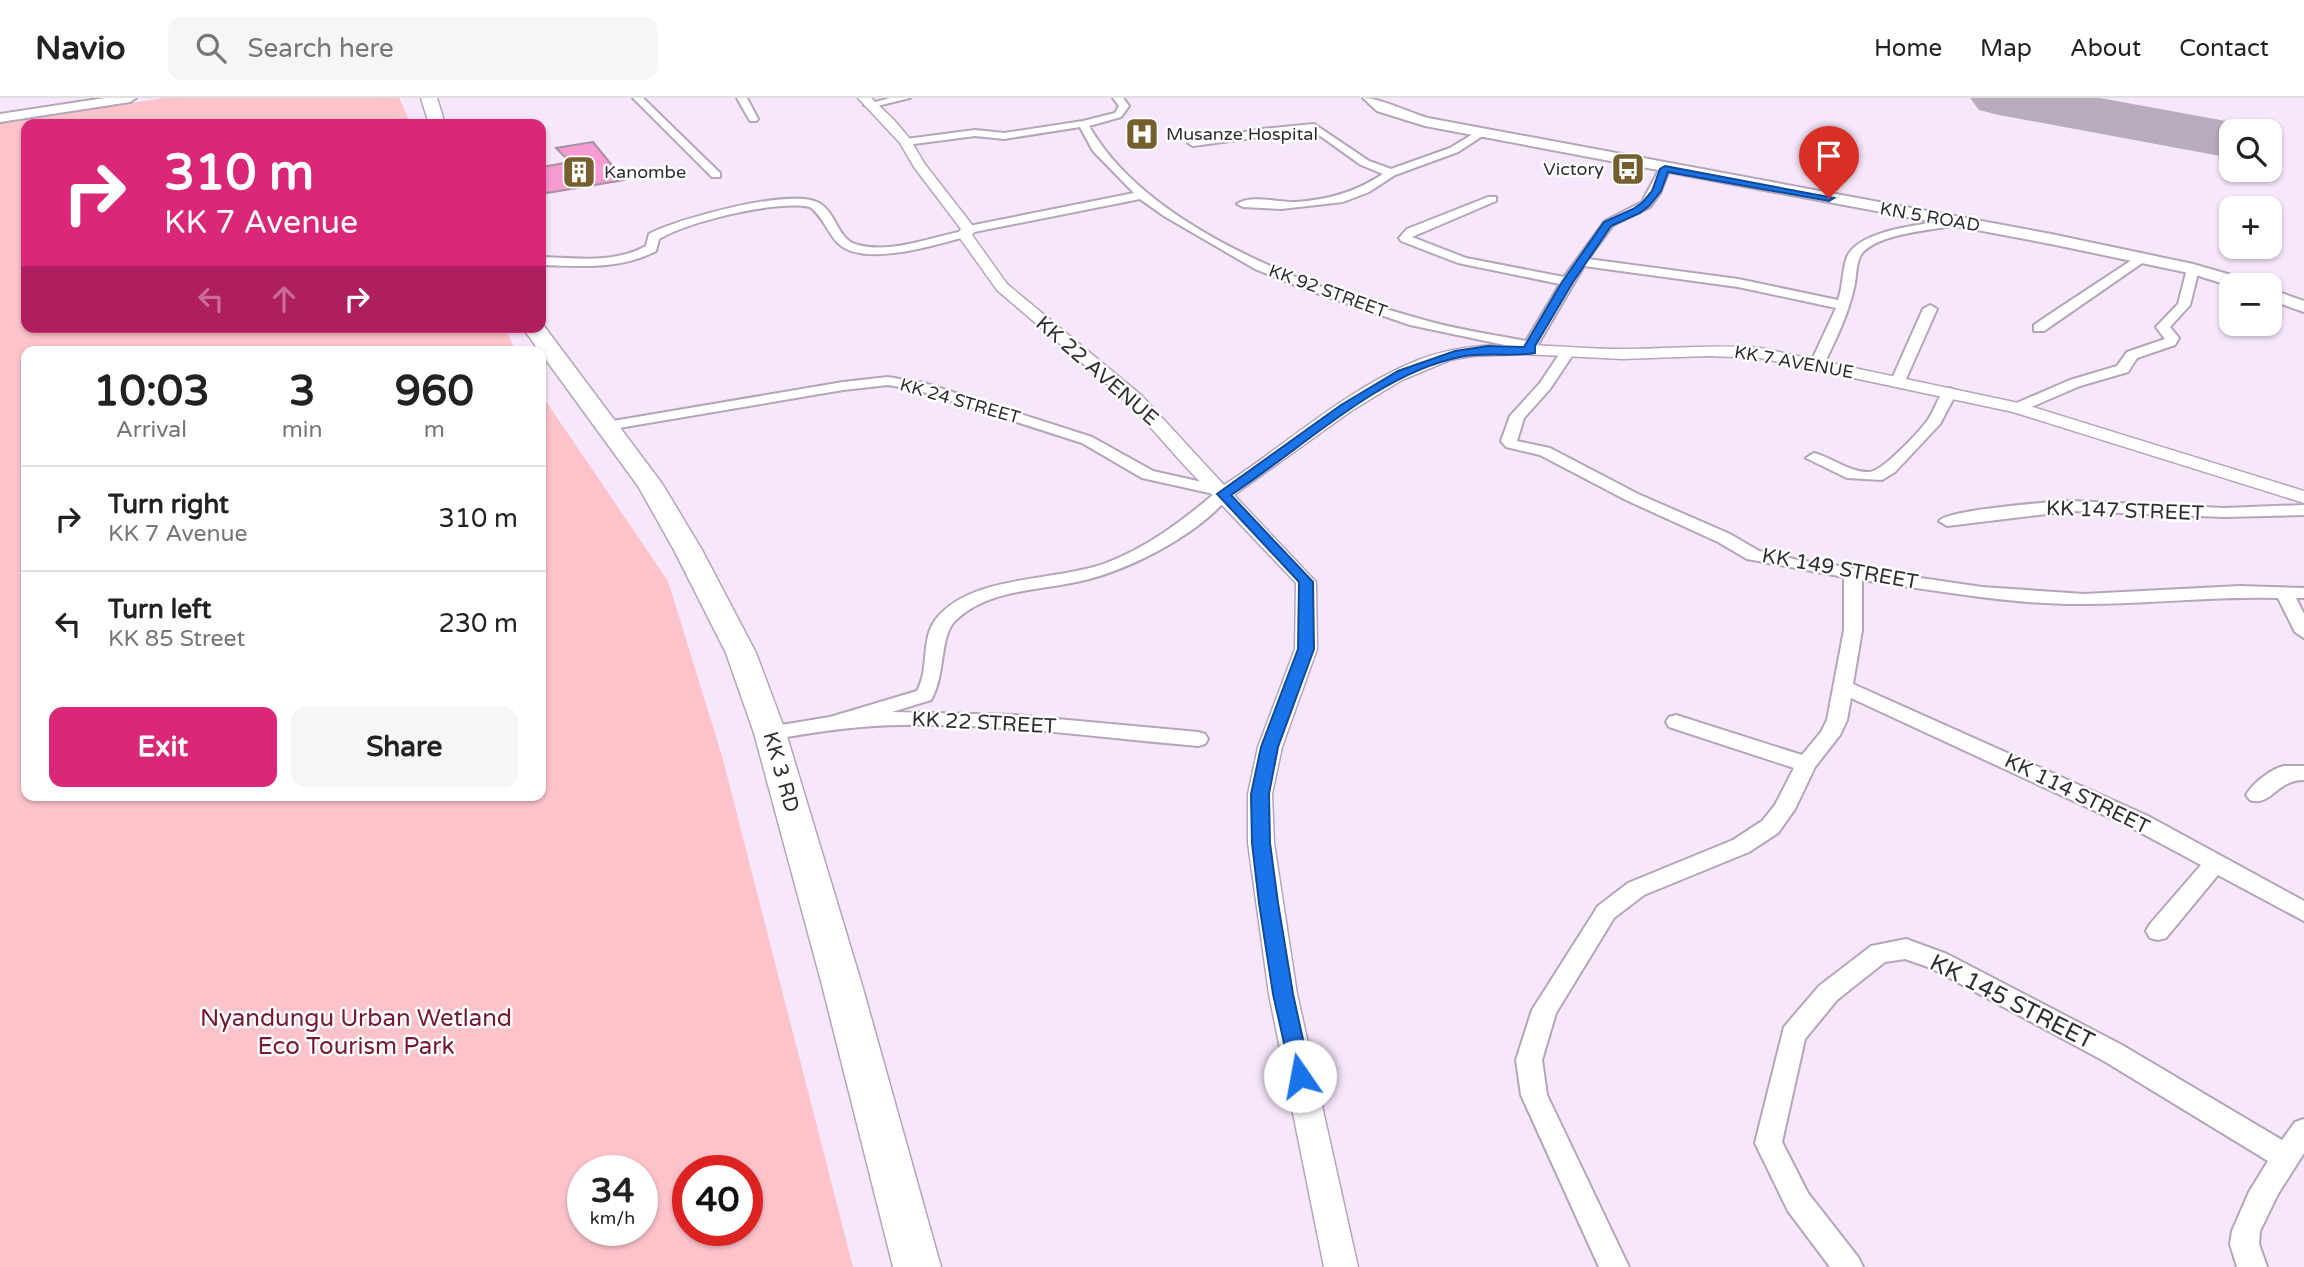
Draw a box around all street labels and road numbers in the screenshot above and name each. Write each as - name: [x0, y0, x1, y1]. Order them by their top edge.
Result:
- street label: KN 5 ROAD: [1878, 197, 1982, 237]
- street label: KK 92 STREET: [1266, 259, 1390, 323]
- street label: KK 22 AVENUE: [1031, 311, 1163, 431]
- street label: KK 7 AVENUE: [1733, 341, 1855, 383]
- street label: KK 24 STREET: [897, 373, 1023, 429]
- street label: KK 147 STREET: [2046, 496, 2205, 526]
- street label: KK 149 STREET: [1760, 543, 1920, 595]
- street label: KK 22 STREET: [911, 707, 1057, 739]
- street label: KK 3 RD: [758, 729, 804, 815]
- street label: KK 114 STREET: [2000, 748, 2154, 840]
- street label: KK 145 STREET: [1925, 948, 2099, 1056]

